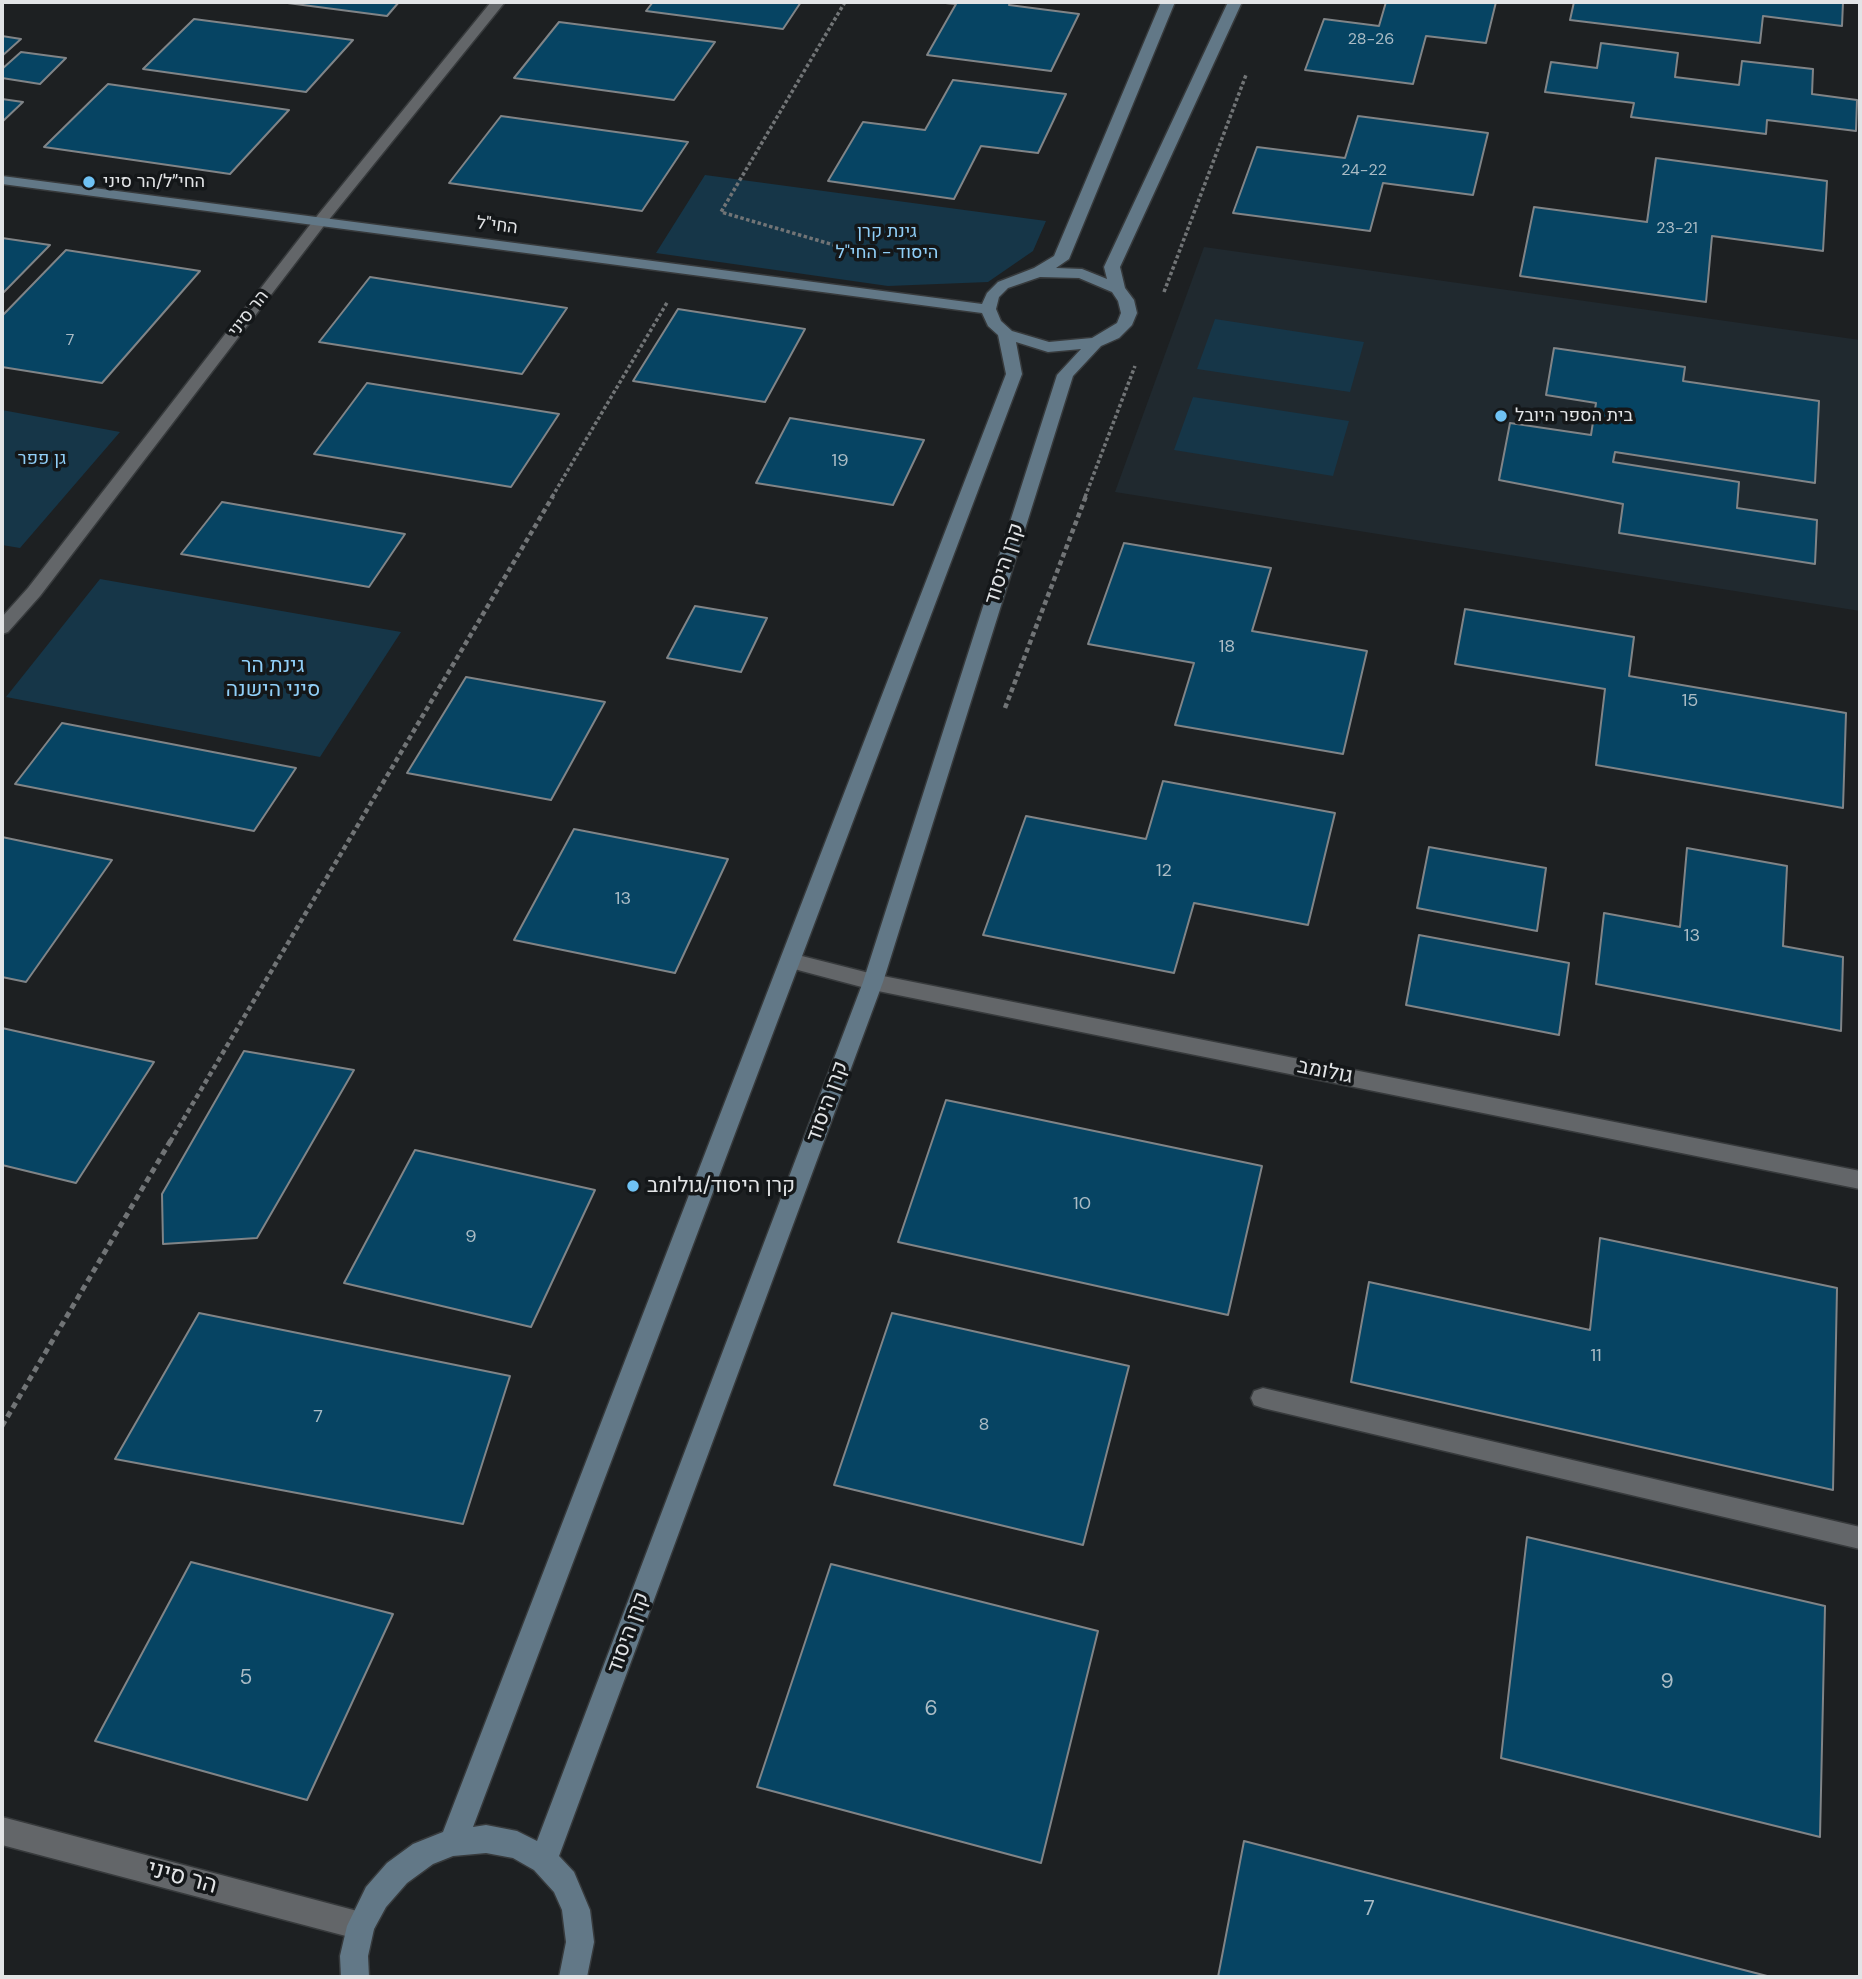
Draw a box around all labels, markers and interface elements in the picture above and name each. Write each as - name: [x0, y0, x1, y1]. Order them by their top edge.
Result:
- house number: 28-26: [1348, 30, 1394, 50]
- house number: 24-22: [1341, 161, 1387, 181]
- place label: החי״ל/הר סיני: [103, 171, 205, 193]
- marker: החי״ל/הר סיני: [81, 174, 97, 190]
- street label: החי"ל: [475, 213, 519, 239]
- house number: 23-21: [1656, 219, 1698, 239]
- park label: גינת קרן היסוד - החי"ל: [836, 221, 938, 264]
- street label: הר סיני: [224, 286, 274, 342]
- house number: 7: [66, 331, 74, 351]
- place label: בית הספר היובל: [1515, 405, 1633, 427]
- marker: בית הספר היובל: [1493, 408, 1509, 424]
- park label: גן פפר: [18, 448, 66, 470]
- house number: 19: [832, 450, 848, 472]
- street label: קרן היסוד: [980, 520, 1030, 608]
- house number: 18: [1219, 636, 1235, 658]
- park label: גינת הר סיני הישנה: [226, 653, 320, 703]
- house number: 15: [1682, 690, 1698, 712]
- house number: 12: [1156, 860, 1172, 882]
- house number: 13: [615, 888, 631, 910]
- house number: 13: [1684, 925, 1700, 947]
- street label: גולומב: [1295, 1054, 1355, 1090]
- street label: קרן היסוד: [802, 1058, 854, 1146]
- place label: קרן היסוד/גולומב: [647, 1173, 795, 1199]
- marker: קרן היסוד/גולומב: [625, 1178, 641, 1194]
- house number: 10: [1073, 1193, 1091, 1215]
- house number: 9: [465, 1226, 477, 1248]
- house number: 11: [1590, 1345, 1602, 1367]
- house number: 7: [313, 1406, 323, 1428]
- house number: 8: [979, 1414, 989, 1436]
- street label: קרן היסוד: [603, 1589, 655, 1677]
- house number: 5: [240, 1665, 252, 1691]
- house number: 9: [1660, 1669, 1674, 1695]
- house number: 6: [924, 1696, 938, 1722]
- street label: הר סיני: [144, 1855, 220, 1901]
- house number: 7: [1363, 1896, 1375, 1922]

